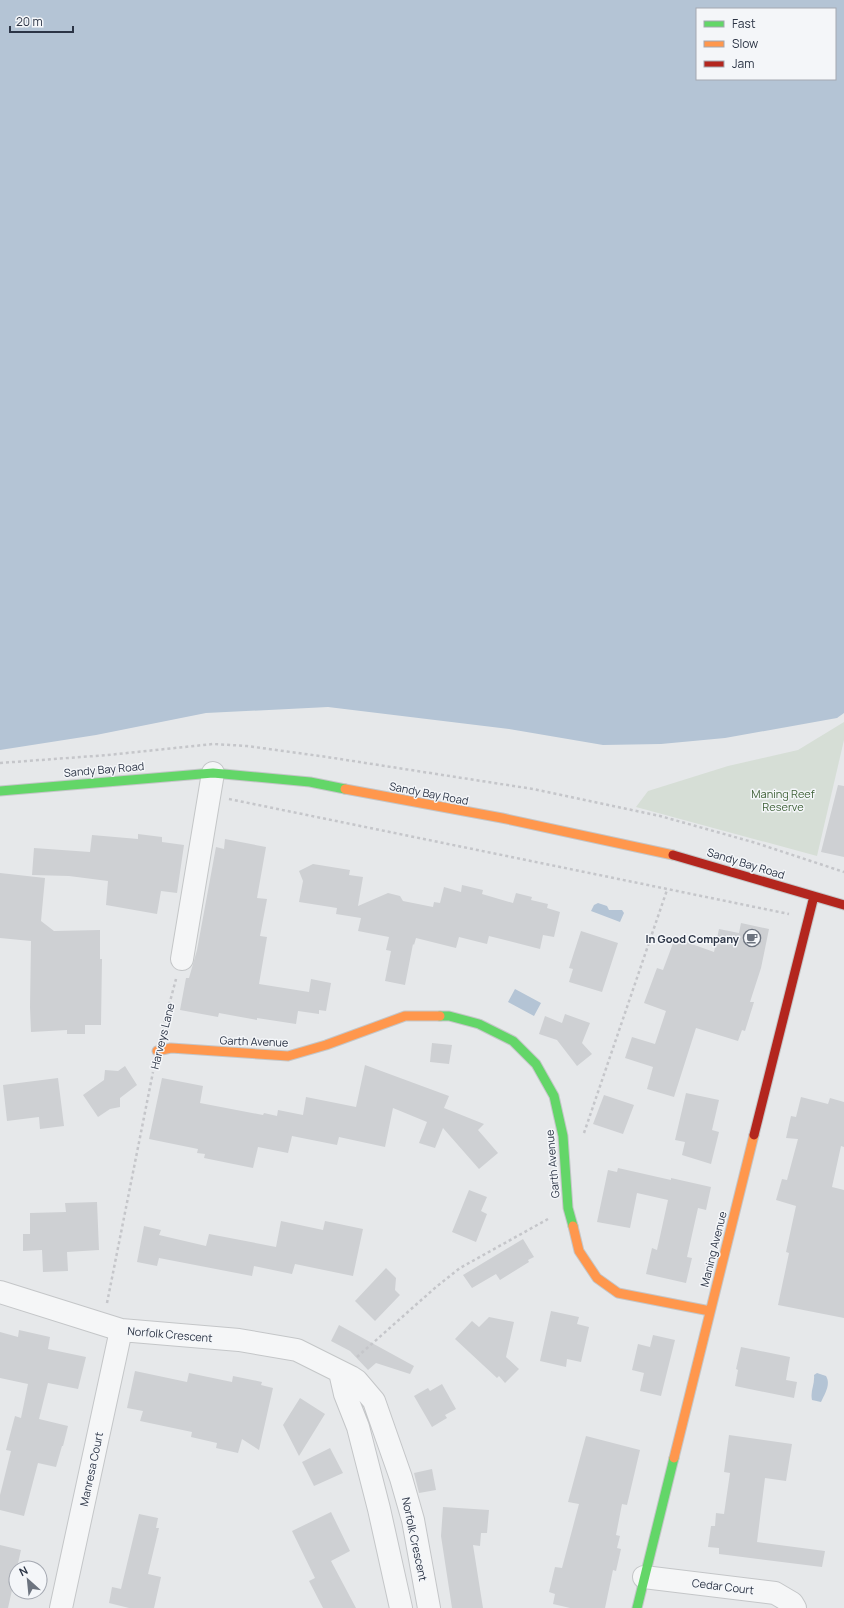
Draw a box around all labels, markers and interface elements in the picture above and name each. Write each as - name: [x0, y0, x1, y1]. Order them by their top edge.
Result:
- scale bar: [10, 8, 73, 34]
- legend: [696, 8, 836, 80]
- text: 20 m: [16, 13, 43, 30]
- text: Fast: [732, 15, 756, 32]
- text: Slow: [732, 35, 758, 52]
- text: Jam: [732, 55, 754, 72]
- street label: Sandy Bay Road: [63, 758, 145, 780]
- street label: Sandy Bay Road: [388, 778, 470, 808]
- park label: Maning Reef Reserve: [751, 786, 815, 814]
- street label: Sandy Bay Road: [705, 844, 787, 882]
- cafe icon: In Good Company: [742, 928, 762, 948]
- place label: In Good Company: [645, 931, 740, 946]
- street label: Harveys Lane: [147, 1001, 178, 1071]
- street label: Garth Avenue: [219, 1032, 289, 1050]
- street label: Garth Avenue: [541, 1129, 562, 1199]
- street label: Maning Avenue: [696, 1209, 730, 1288]
- street label: Norfolk Crescent: [127, 1323, 213, 1345]
- street label: Manresa Court: [76, 1430, 106, 1508]
- street label: Norfolk Crescent: [399, 1496, 431, 1582]
- north arrow: [8, 1560, 48, 1600]
- text: N: [16, 1562, 30, 1579]
- street label: Cedar Court: [691, 1575, 755, 1597]

